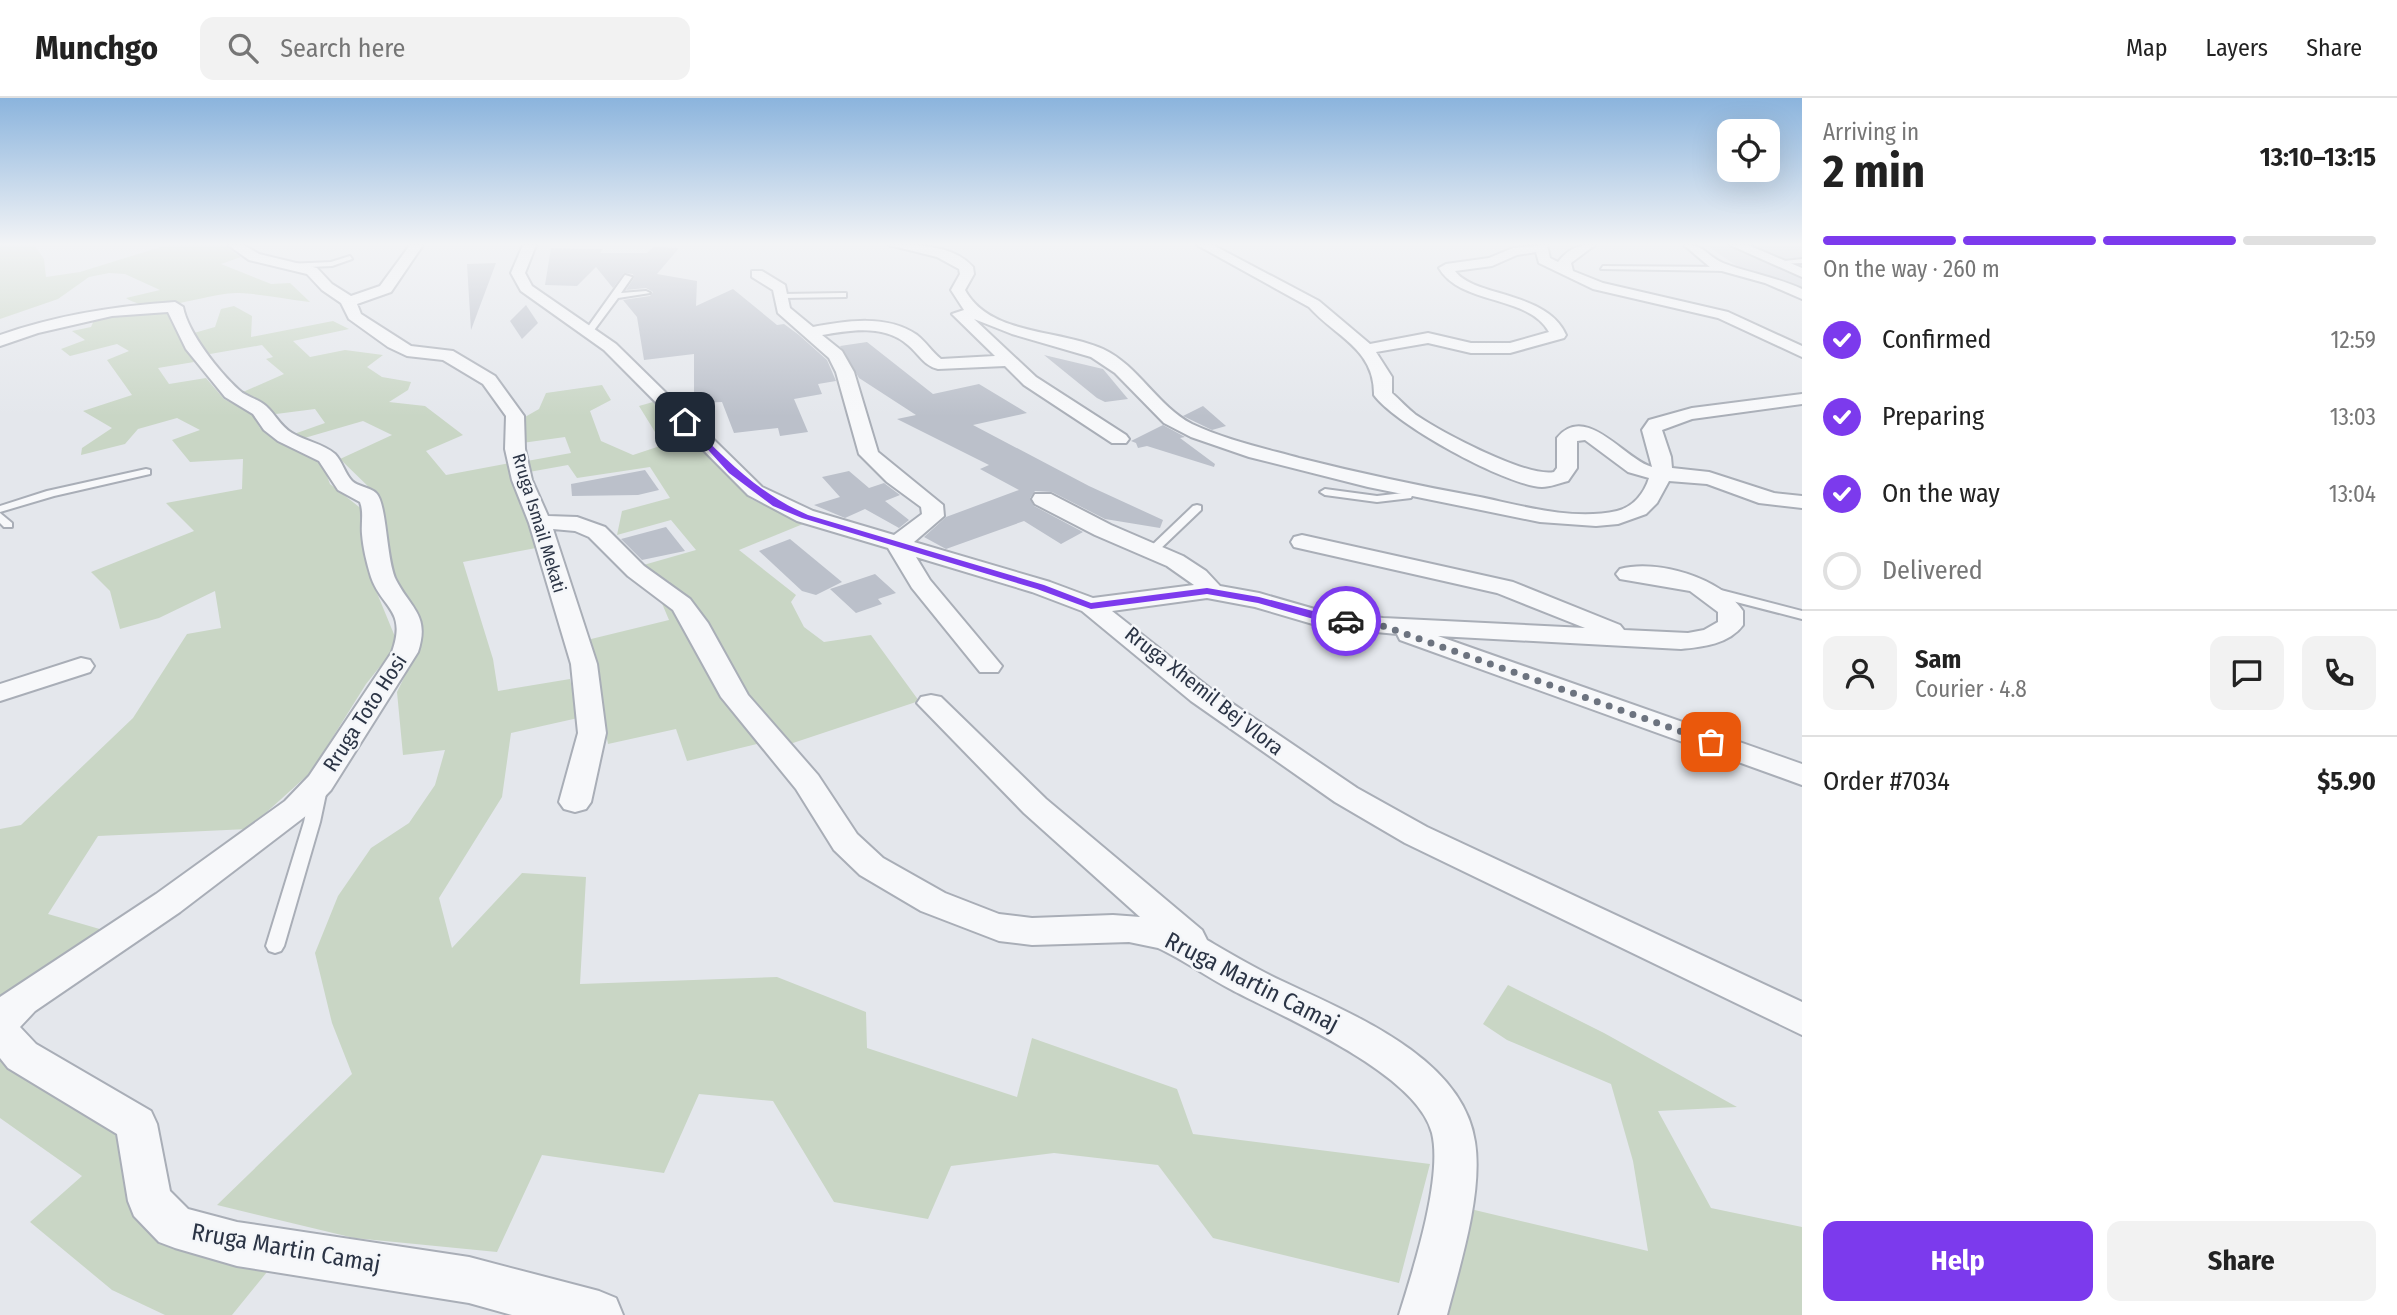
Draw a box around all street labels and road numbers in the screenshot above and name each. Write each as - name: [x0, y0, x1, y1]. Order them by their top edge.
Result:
- street label: Rruga Ismail Mekati: [507, 451, 571, 595]
- street label: Rruga Xhemil Bej Vlora: [1119, 621, 1289, 761]
- street label: Rruga Toto Hosi: [317, 649, 413, 777]
- street label: Rruga Martin Camaj: [1160, 926, 1344, 1038]
- street label: Rruga Martin Camaj: [189, 1218, 383, 1278]

